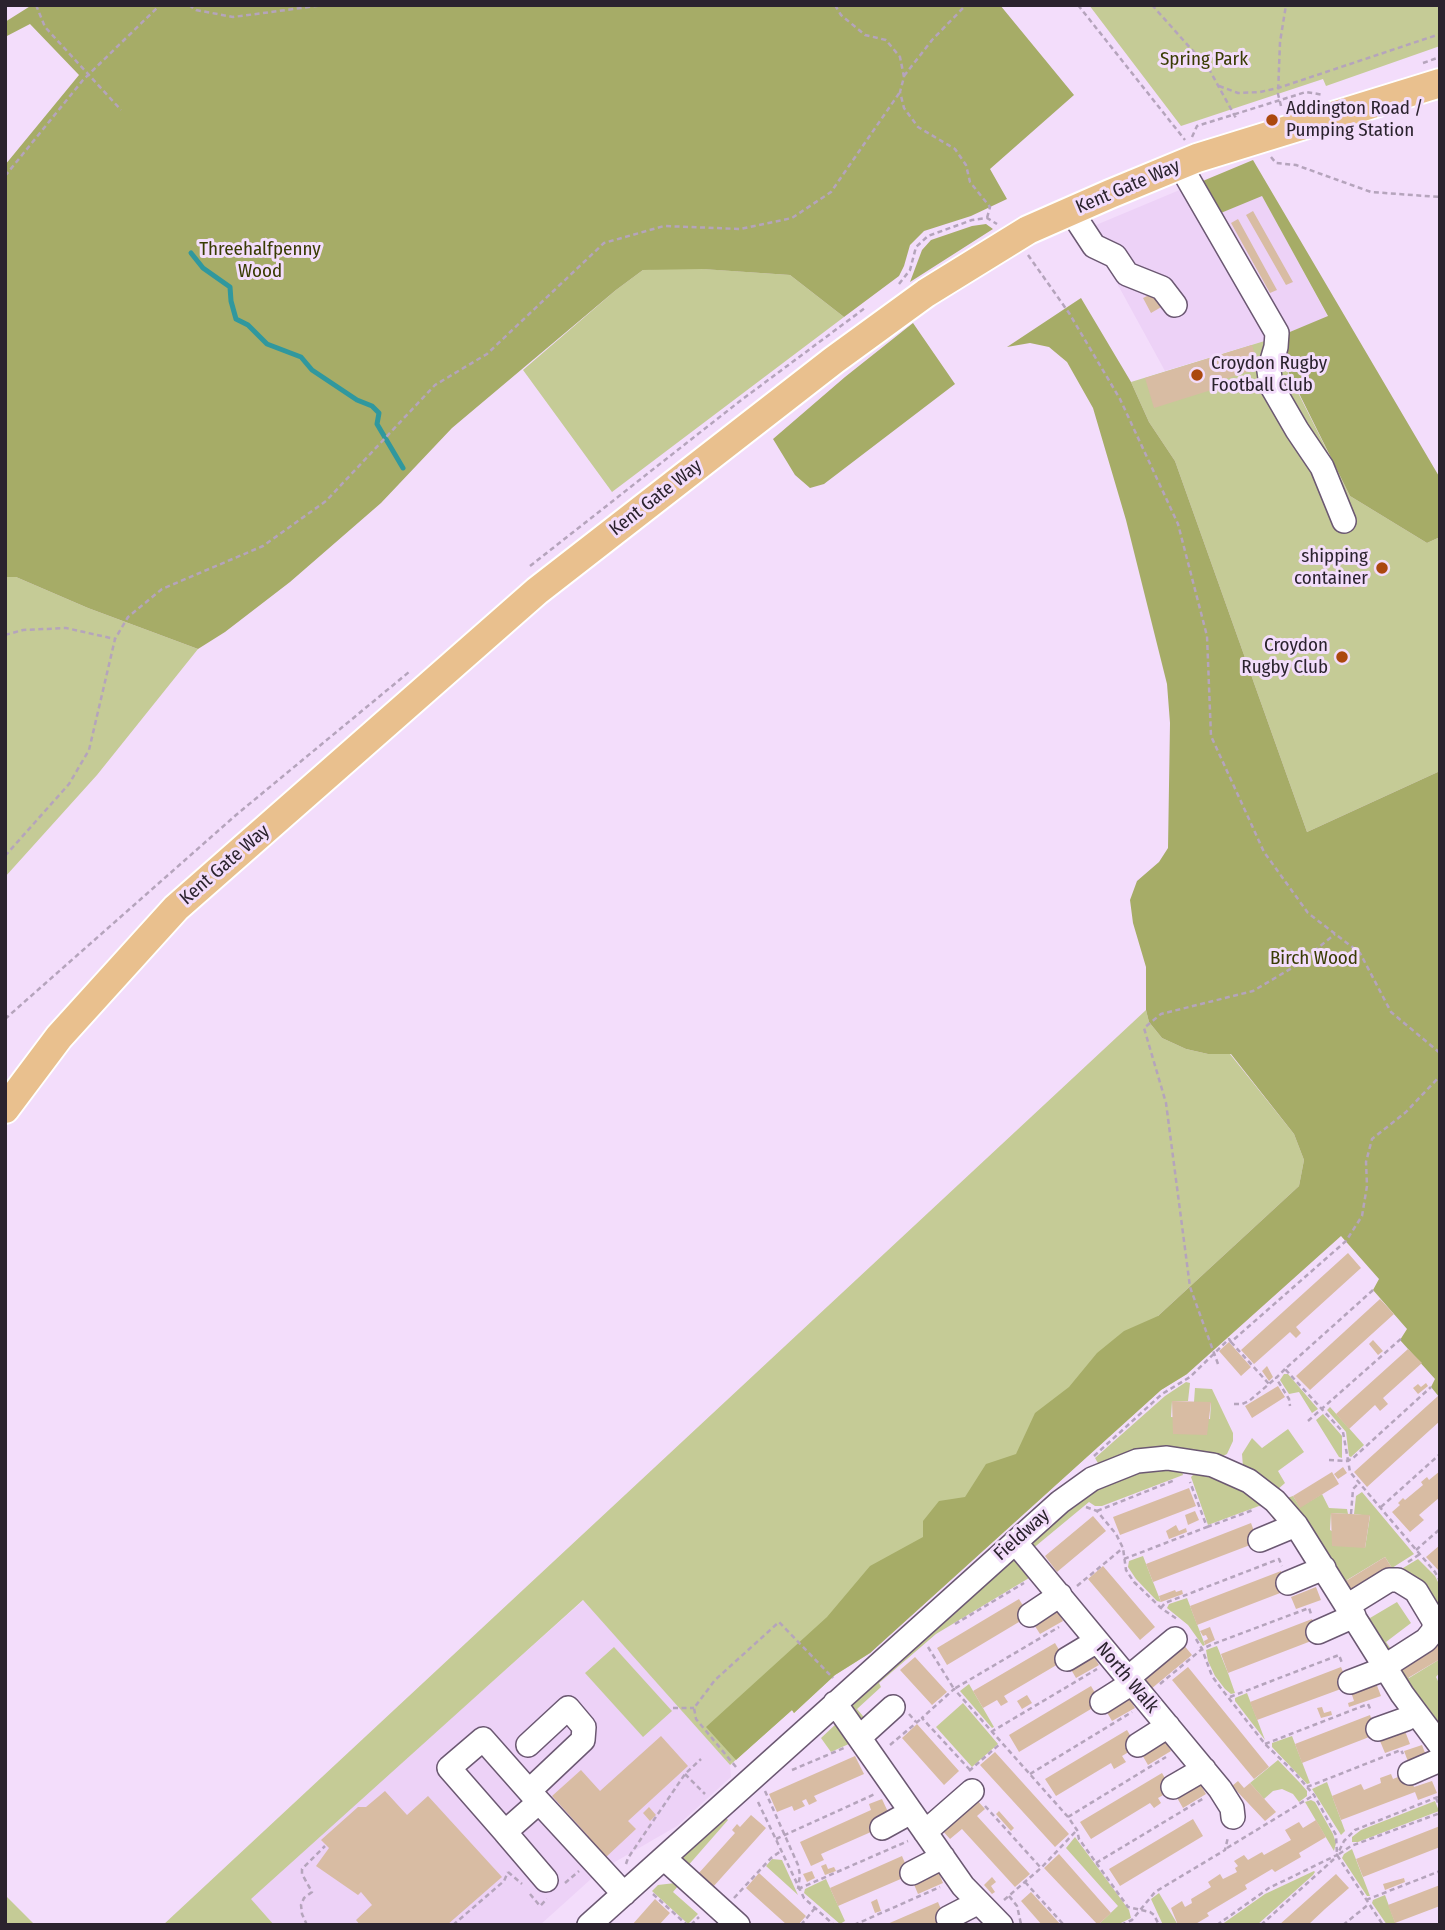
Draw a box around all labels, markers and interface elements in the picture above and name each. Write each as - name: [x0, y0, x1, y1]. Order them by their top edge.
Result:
- park label: Spring Park: [1160, 49, 1248, 71]
- place label: Addington Road / Pumping Station: [1286, 98, 1423, 142]
- marker: Addington Road / Pumping Station: [1264, 112, 1280, 128]
- street label: Kent Gate Way: [1072, 155, 1184, 219]
- park label: Threehalfpenny Wood: [199, 239, 321, 283]
- place label: Croydon Rugby Football Club: [1211, 353, 1327, 397]
- marker: Croydon Rugby Football Club: [1189, 367, 1205, 383]
- street label: Kent Gate Way: [605, 455, 707, 541]
- place label: shipping container: [1294, 546, 1368, 590]
- marker: shipping container: [1374, 560, 1390, 576]
- place label: Croydon Rugby Club: [1241, 635, 1328, 679]
- marker: Croydon Rugby Club: [1334, 649, 1350, 665]
- street label: Kent Gate Way: [176, 820, 274, 910]
- park label: Birch Wood: [1270, 948, 1358, 970]
- street label: Fieldway: [990, 1504, 1054, 1566]
- street label: North Walk: [1091, 1638, 1163, 1718]

